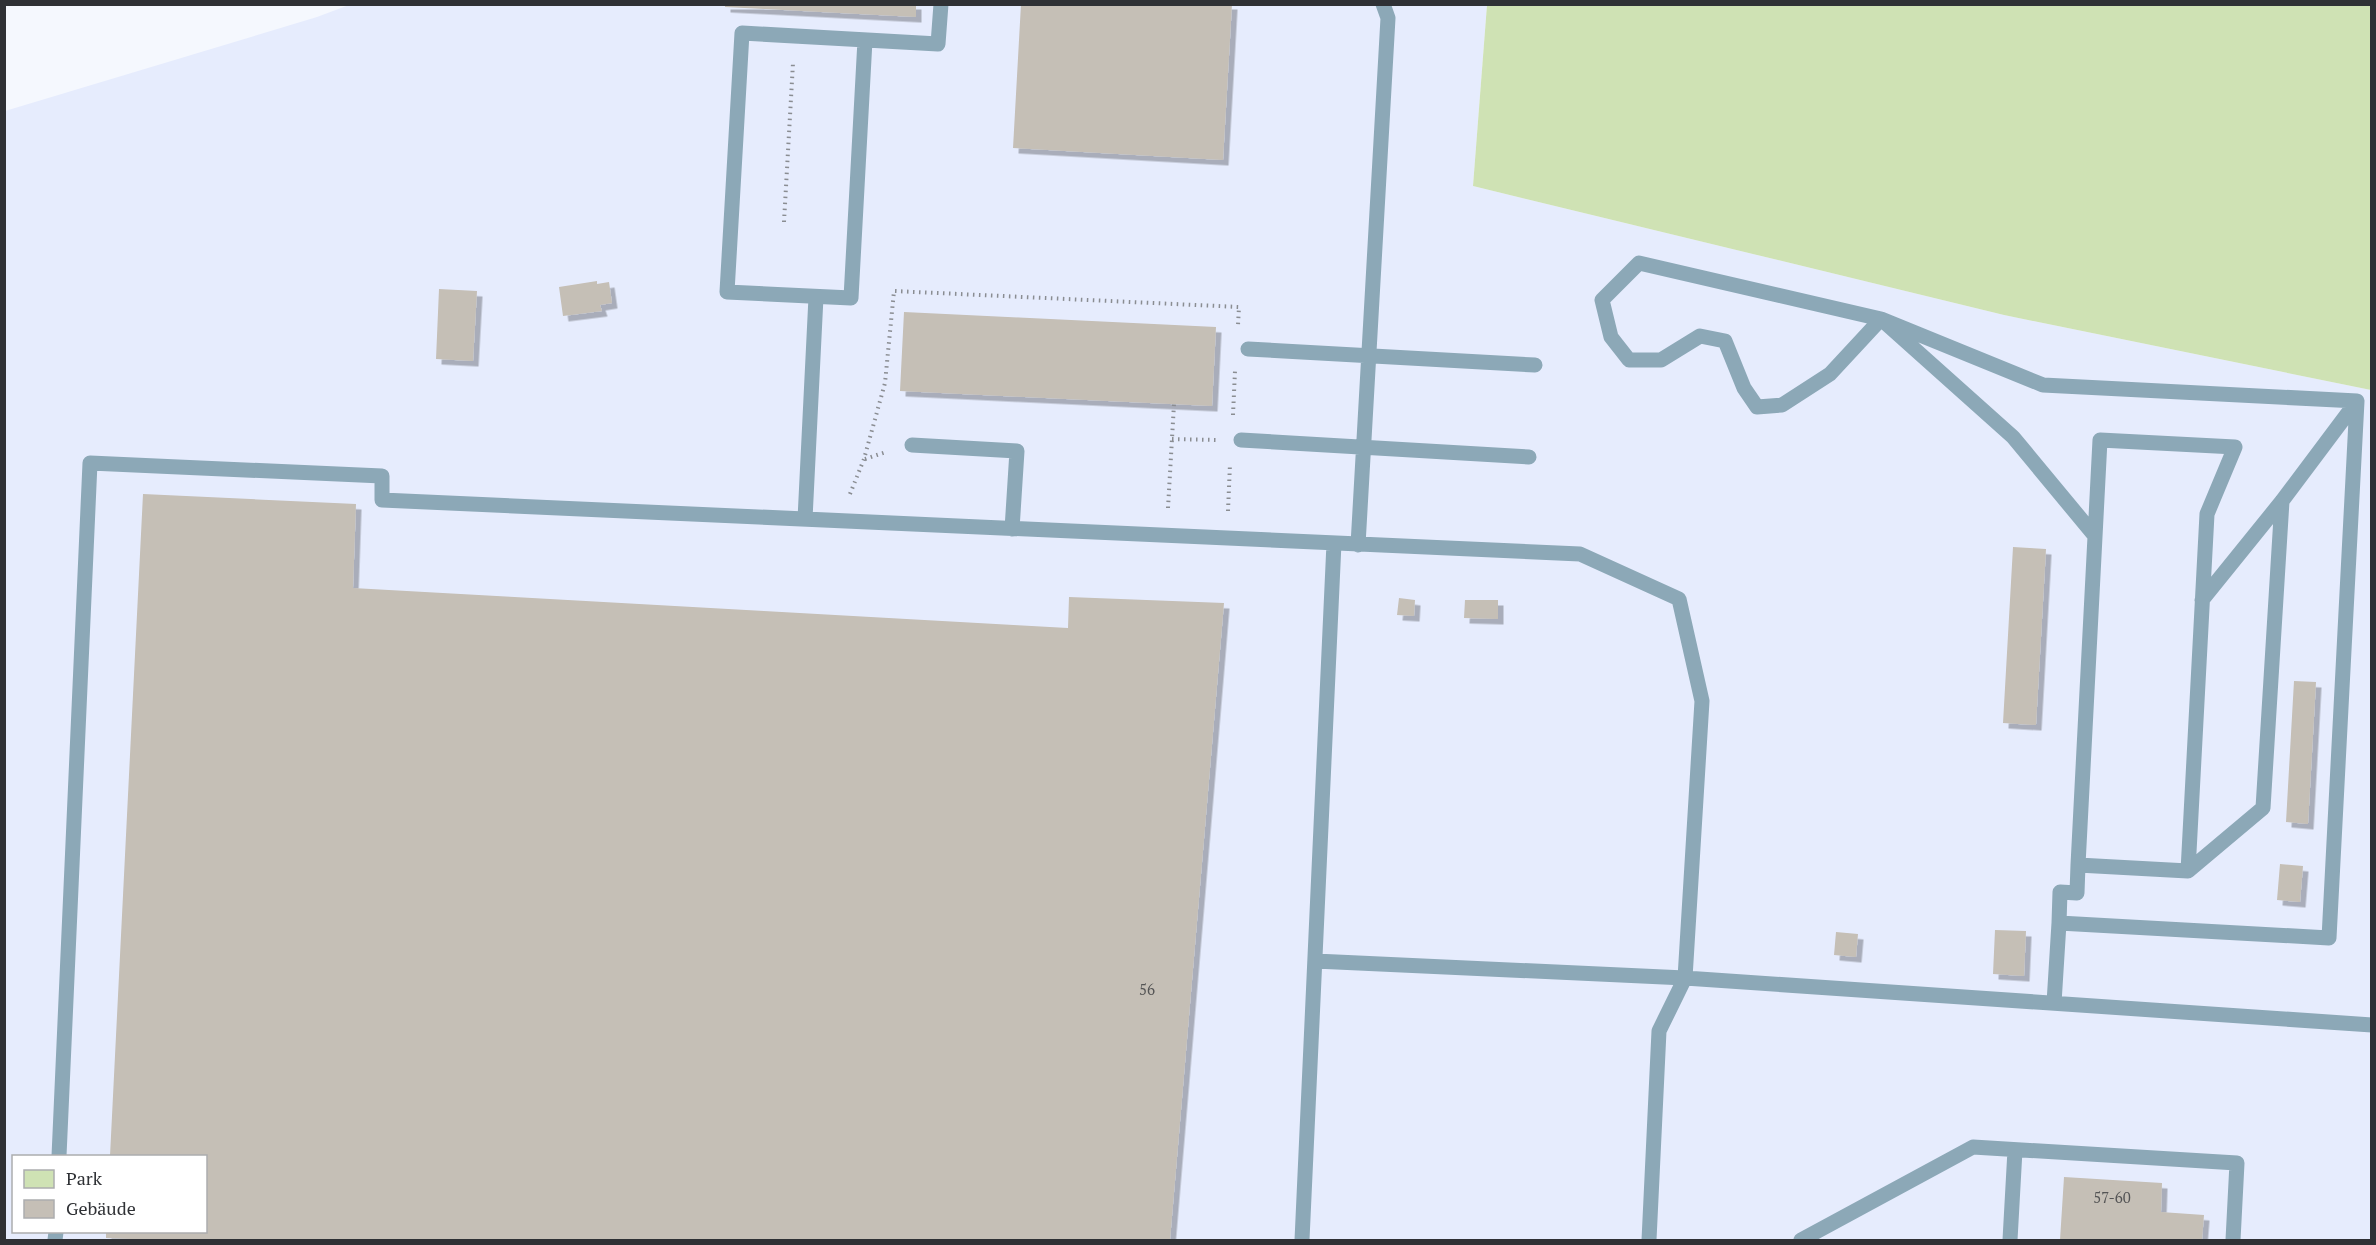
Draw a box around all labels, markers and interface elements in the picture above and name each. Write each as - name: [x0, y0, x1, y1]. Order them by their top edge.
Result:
- house number: 56: [1139, 979, 1155, 999]
- legend: [12, 1155, 207, 1233]
- text: Park: [66, 1166, 103, 1190]
- house number: 57-60: [2093, 1187, 2131, 1207]
- text: Gebäude: [66, 1196, 136, 1220]

